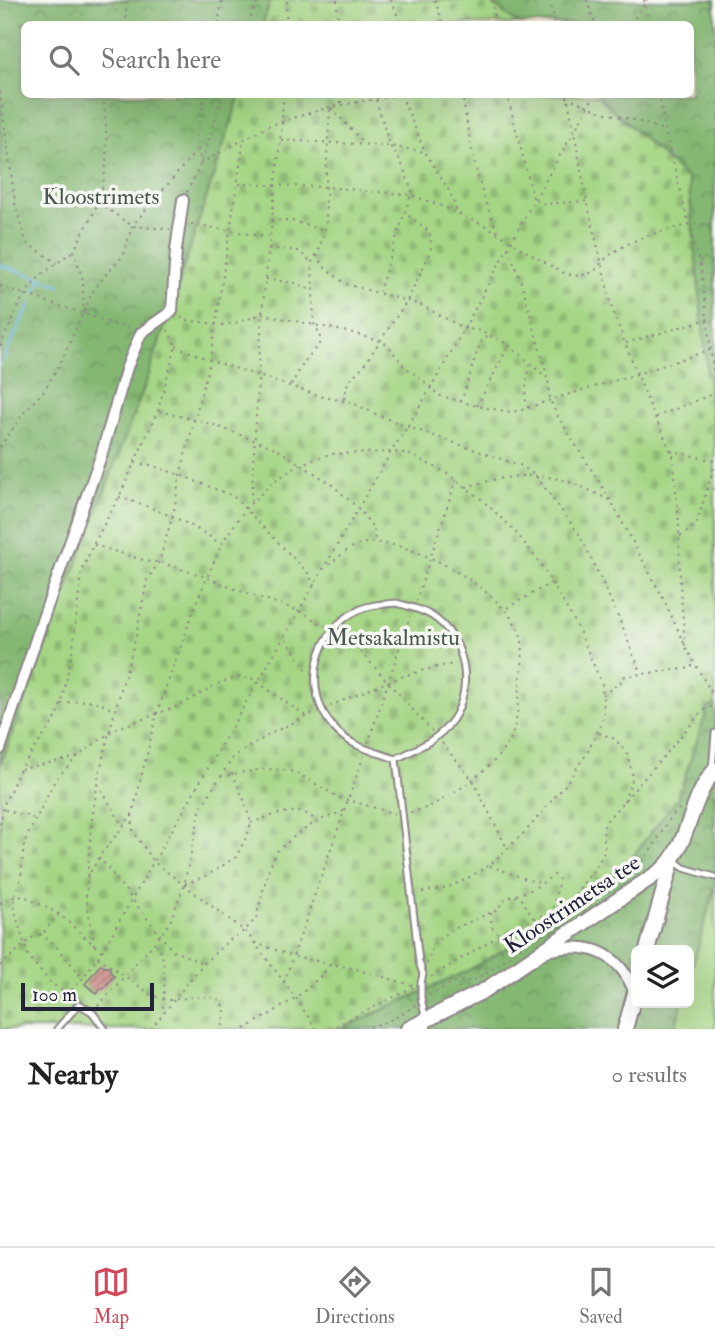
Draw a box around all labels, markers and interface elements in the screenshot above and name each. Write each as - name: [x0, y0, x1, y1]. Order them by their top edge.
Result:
- search box: [21, 21, 694, 98]
- icon: search: [45, 41, 83, 79]
- text: Search here: [101, 44, 221, 76]
- park label: Kloostrimets: [43, 182, 159, 211]
- park label: Metsakalmistu: [326, 623, 460, 652]
- street label: Kloostrimetsa tee: [499, 848, 646, 960]
- map controls: [631, 945, 694, 1008]
- button: layers: [631, 945, 694, 1008]
- scale bar: [21, 980, 154, 1012]
- text: 100 m: [32, 983, 77, 1007]
- text: Nearby: [28, 1056, 118, 1093]
- text: 0 results: [611, 1060, 687, 1089]
- tab: Map: [92, 1263, 130, 1329]
- tab: Directions: [315, 1263, 395, 1329]
- tab: Saved: [579, 1263, 623, 1329]

